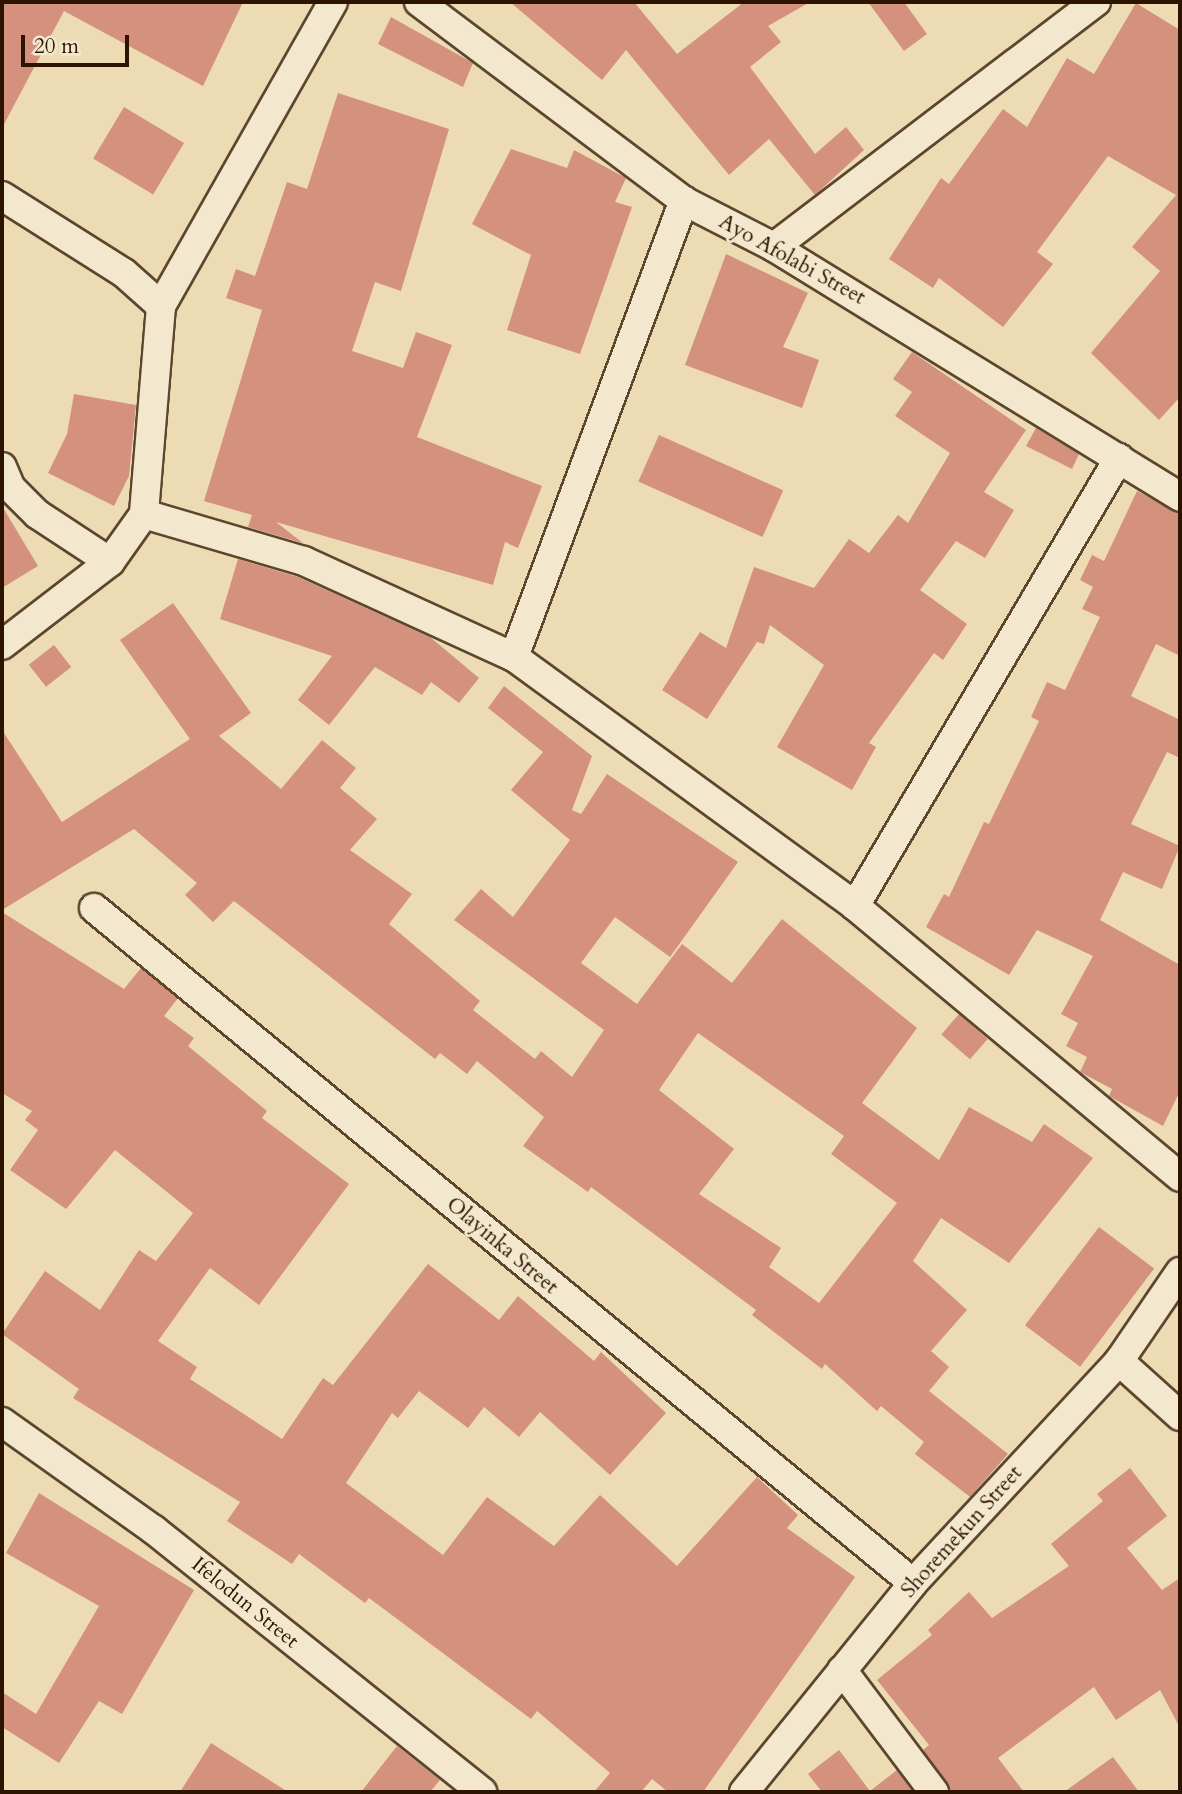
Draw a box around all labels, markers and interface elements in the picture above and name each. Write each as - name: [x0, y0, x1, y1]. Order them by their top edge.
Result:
- scale bar: [24, 21, 133, 65]
- text: 20 m: [34, 32, 79, 61]
- street label: Ayo Afolabi Street: [714, 209, 870, 311]
- street label: Olayinka Street: [441, 1192, 563, 1300]
- street label: Shoremekun Street: [896, 1461, 1028, 1603]
- street label: Ifelodun Street: [186, 1552, 304, 1654]

